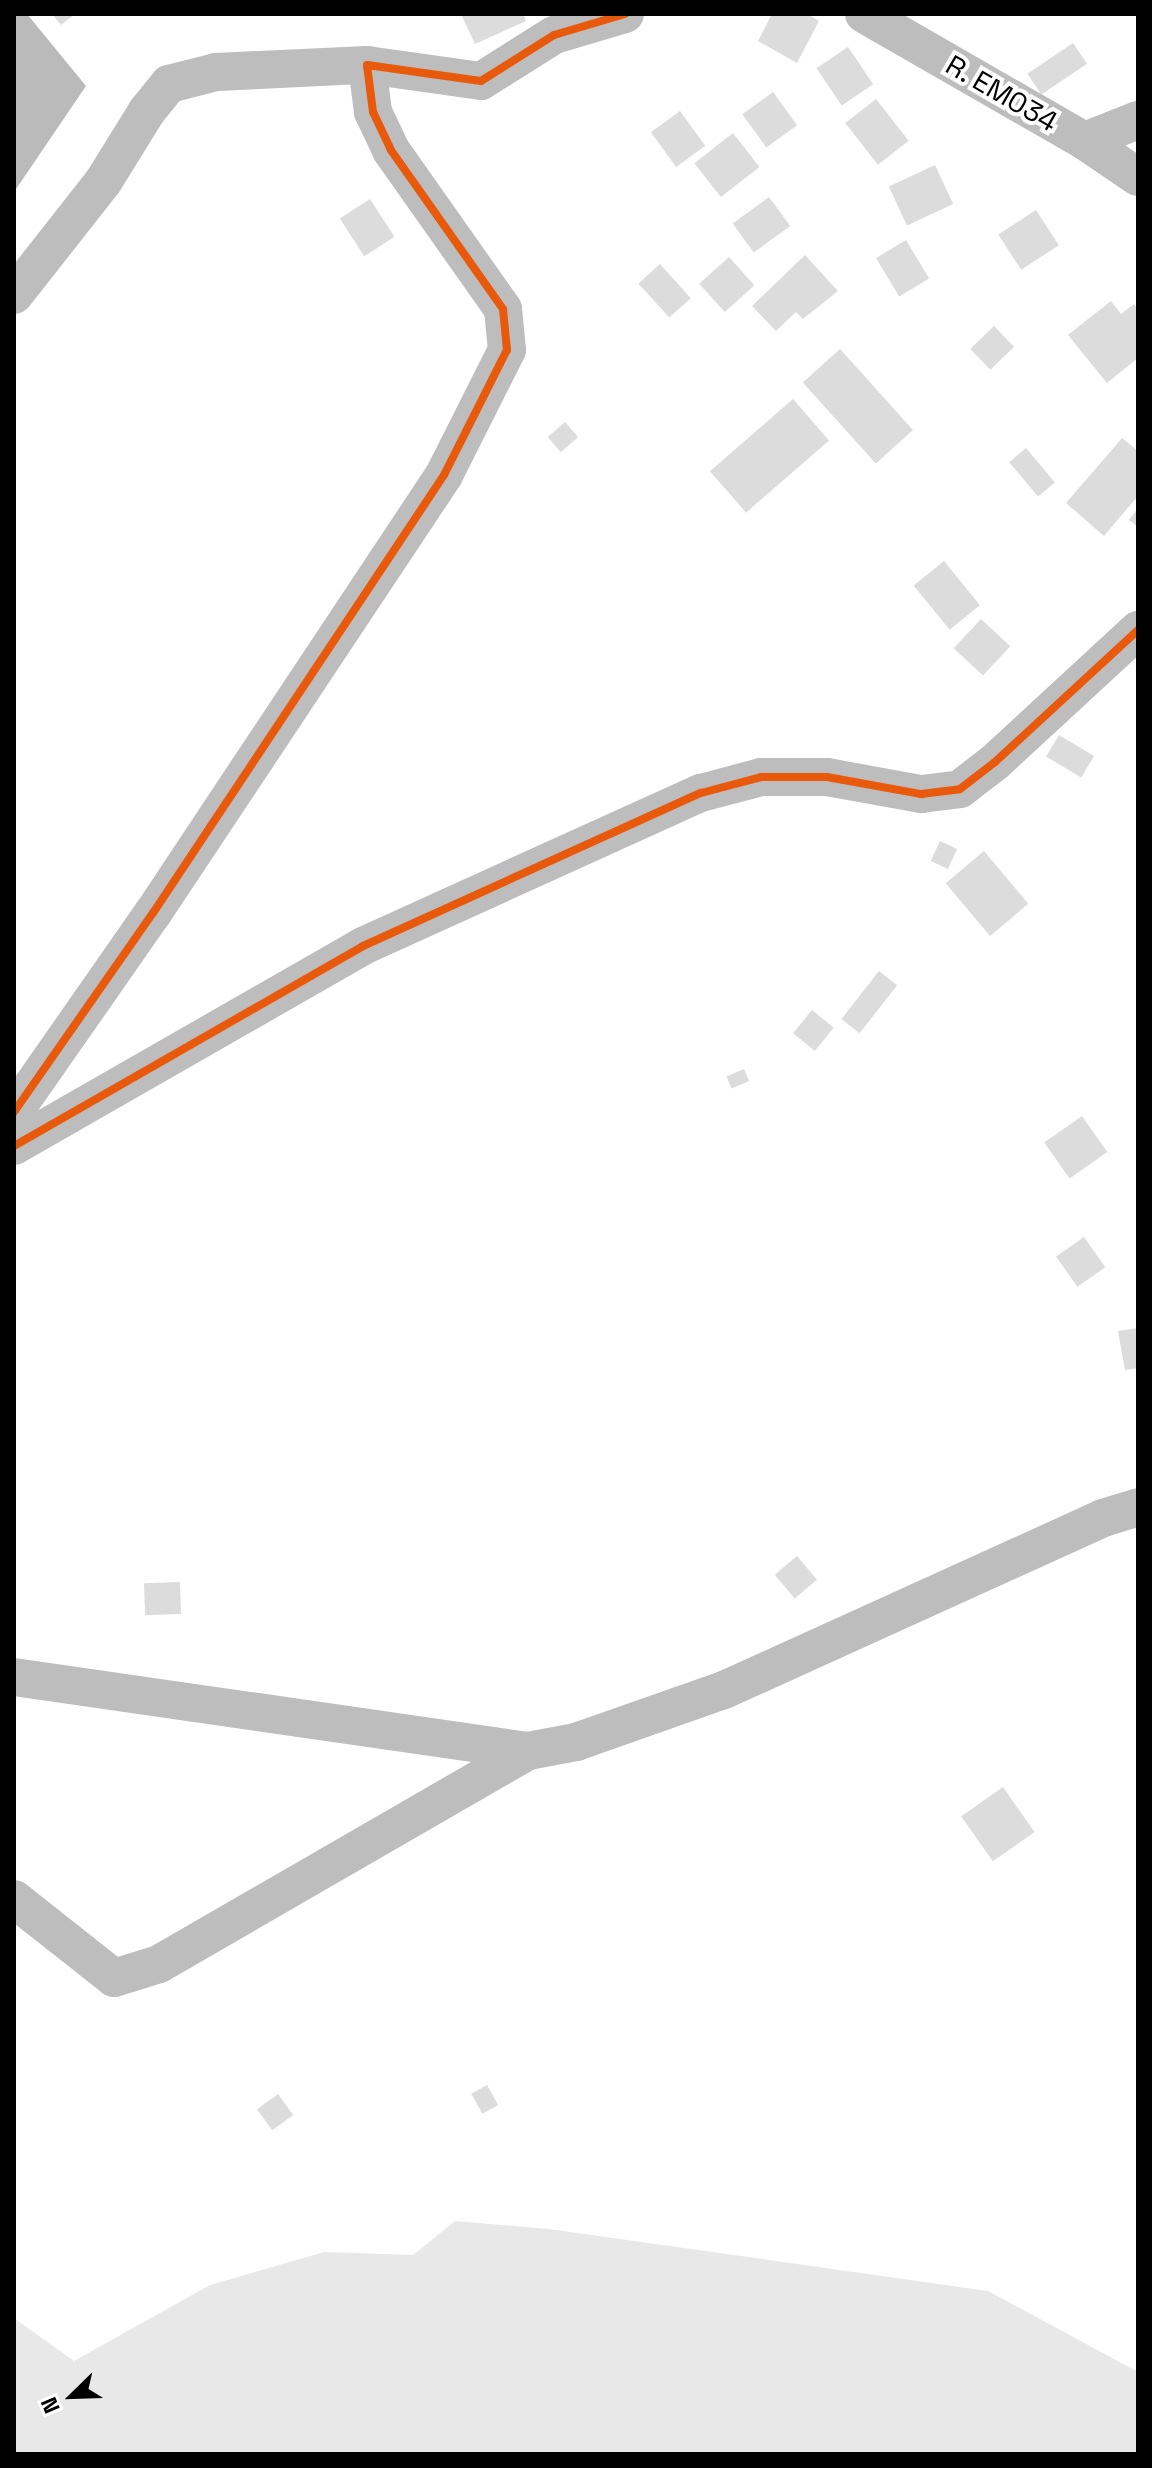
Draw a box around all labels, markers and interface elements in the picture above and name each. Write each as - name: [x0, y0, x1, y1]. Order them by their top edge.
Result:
- street label: R. EM034: [940, 47, 1064, 139]
- north arrow: [32, 2356, 112, 2436]
- text: N: [34, 2393, 66, 2418]

